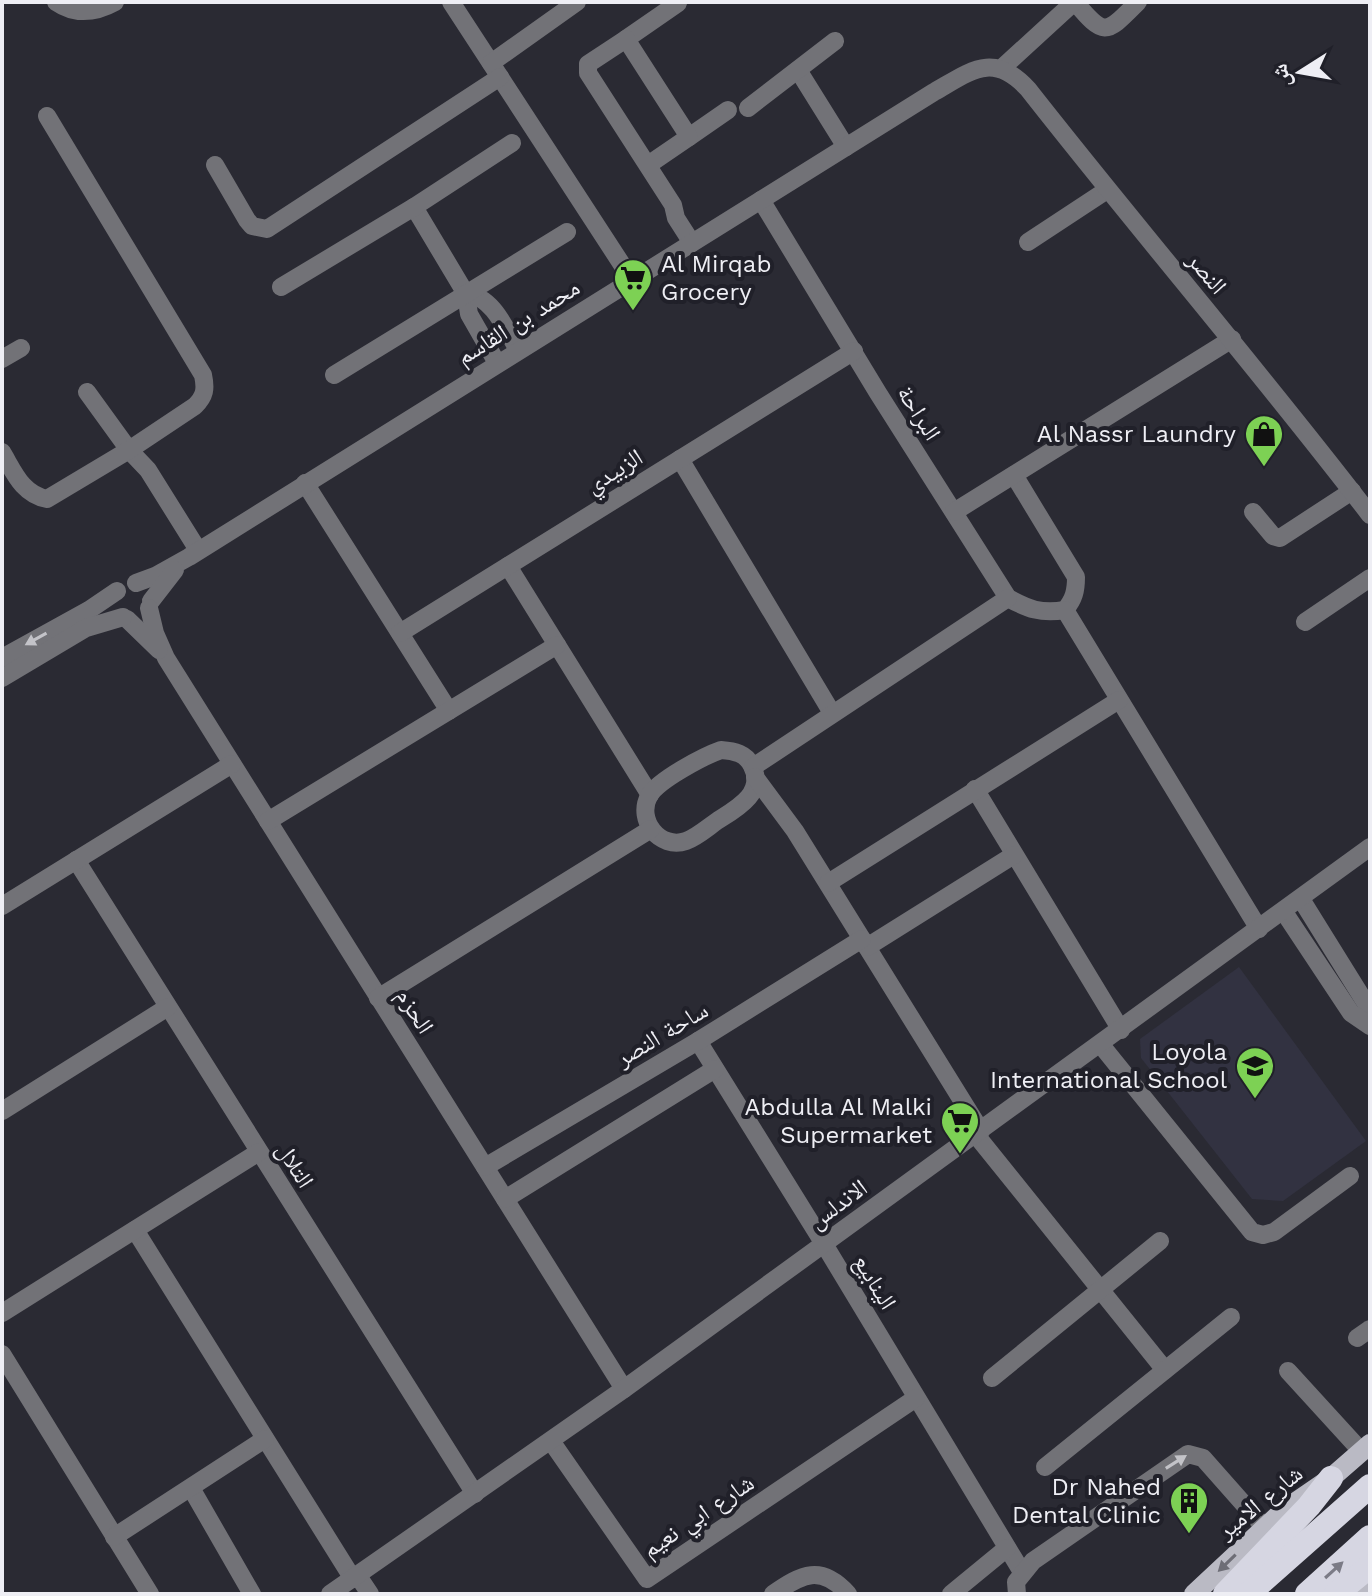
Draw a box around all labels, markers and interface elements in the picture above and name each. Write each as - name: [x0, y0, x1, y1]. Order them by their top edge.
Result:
- north arrow: [1260, 32, 1340, 112]
- text: ش: [1266, 62, 1296, 90]
- street label: النصر: [1181, 246, 1233, 300]
- place label: Al Mirqab Grocery: [661, 250, 772, 306]
- supermarket icon: Al Mirqab Grocery: [612, 257, 654, 312]
- street label: محمد بن القاسم: [451, 273, 586, 373]
- street label: البراحة: [891, 380, 947, 446]
- shop icon: Al Nassr Laundry: [1243, 413, 1285, 468]
- place label: Al Nassr Laundry: [1037, 420, 1237, 448]
- street label: الزبيدي: [580, 443, 650, 504]
- one-way arrow: [24, 632, 47, 646]
- street label: الحزم: [389, 983, 440, 1040]
- street label: ساحة النصر: [610, 996, 713, 1073]
- place label: Loyola International School: [990, 1038, 1228, 1094]
- school or university icon: Loyola International School: [1234, 1045, 1276, 1100]
- place label: Abdulla Al Malki Supermarket: [745, 1093, 932, 1149]
- supermarket icon: Abdulla Al Malki Supermarket: [939, 1100, 981, 1155]
- street label: التلال: [270, 1137, 320, 1193]
- street label: الاندلس: [803, 1173, 873, 1235]
- street label: الينابيع: [847, 1249, 902, 1315]
- one-way arrow: [1165, 1455, 1187, 1469]
- street label: شارع الامير: [1211, 1459, 1309, 1546]
- street label: شارع ابي نعيم: [637, 1468, 762, 1568]
- place label: Dr Nahed Dental Clinic: [1012, 1473, 1161, 1529]
- building icon: Dr Nahed Dental Clinic: [1168, 1480, 1210, 1535]
- one-way arrow: [1218, 1553, 1237, 1571]
- one-way arrow: [1324, 1561, 1343, 1579]

